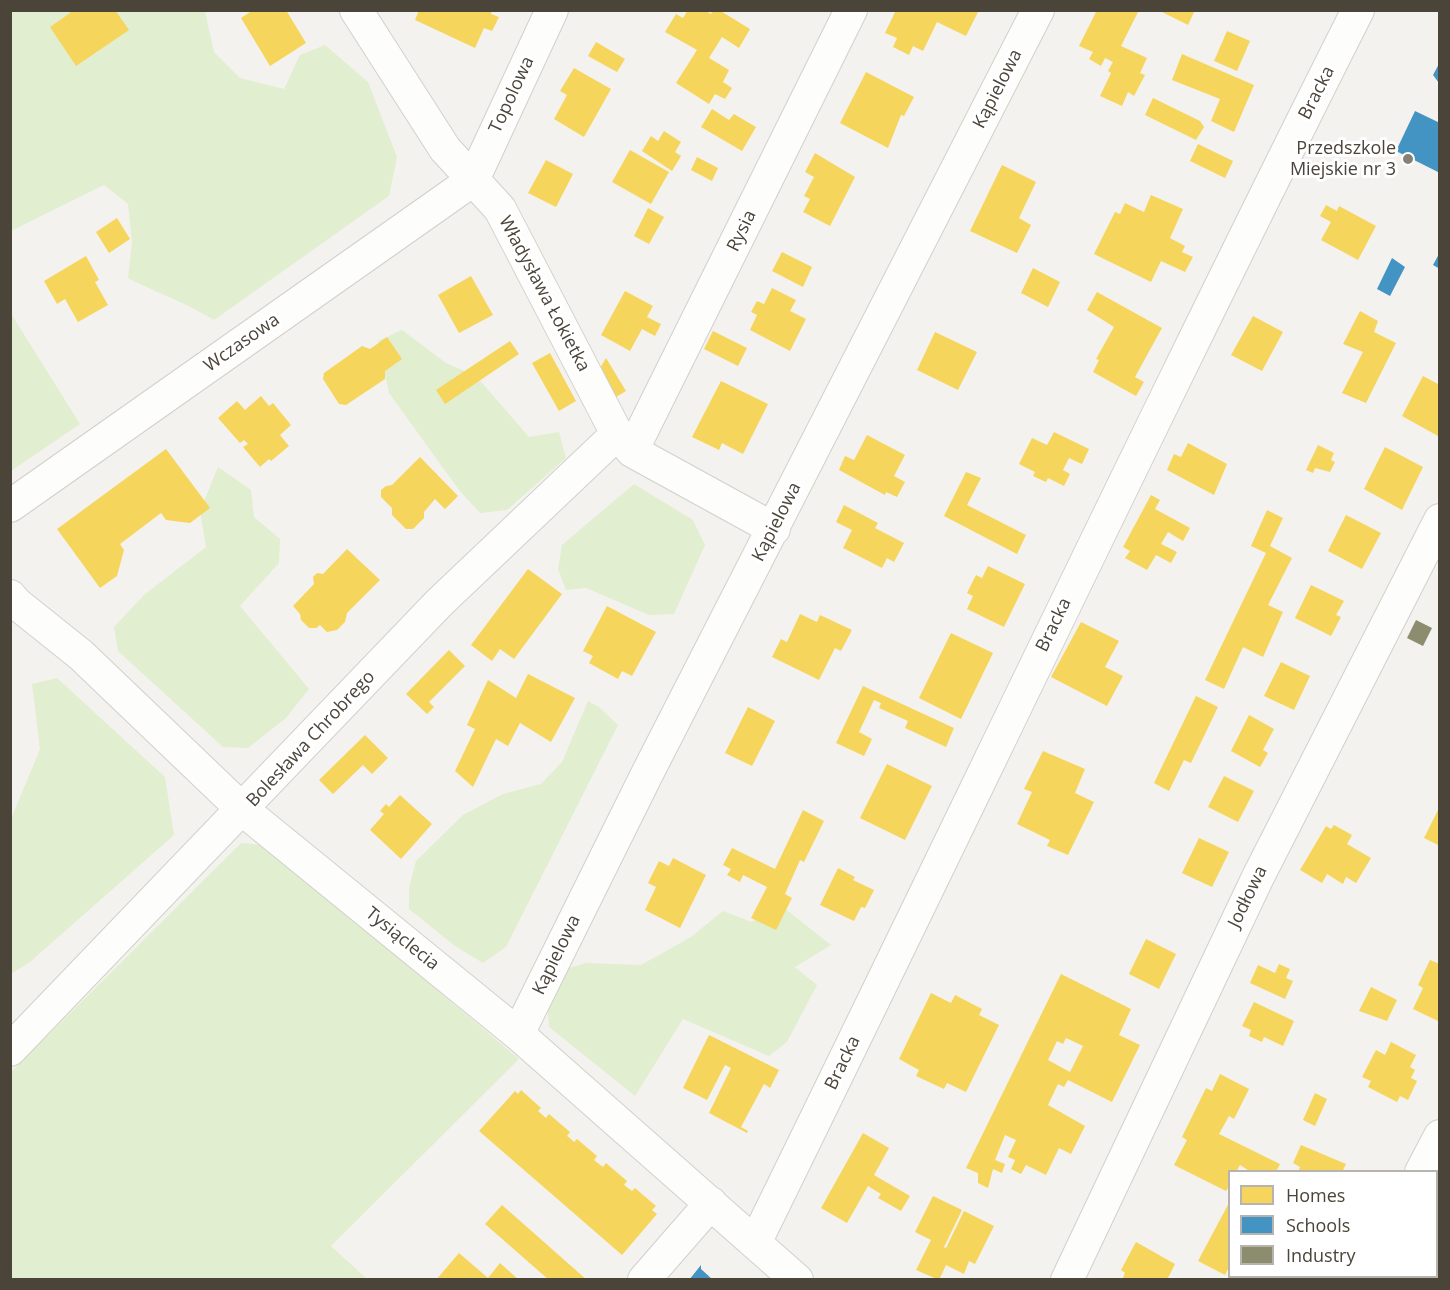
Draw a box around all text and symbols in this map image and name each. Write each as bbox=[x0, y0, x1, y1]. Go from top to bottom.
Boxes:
street label: Kąpielowa bbox=[969, 46, 1027, 132]
street label: Topolowa bbox=[485, 53, 539, 137]
street label: Bracka bbox=[1294, 63, 1340, 123]
place label: Przedszkole Miejskie nr 3 bbox=[1290, 138, 1396, 180]
marker: Przedszkole Miejskie nr 3 bbox=[1401, 152, 1415, 166]
street label: Rysia bbox=[723, 207, 761, 255]
street label: Władysława Łokietka bbox=[494, 212, 594, 376]
street label: Wczasowa bbox=[200, 309, 284, 377]
street label: Kąpielowa bbox=[748, 479, 806, 565]
street label: Bracka bbox=[1032, 595, 1076, 655]
street label: Bolesława Chrobrego bbox=[242, 666, 380, 812]
street label: Jodłowa bbox=[1224, 863, 1272, 931]
street label: Tysiąclecia bbox=[361, 903, 443, 975]
street label: Kąpielowa bbox=[528, 912, 586, 998]
street label: Bracka bbox=[821, 1033, 865, 1093]
legend bbox=[1228, 1170, 1438, 1278]
text: Homes bbox=[1286, 1183, 1345, 1207]
text: Schools bbox=[1286, 1213, 1350, 1237]
text: Industry bbox=[1286, 1243, 1356, 1267]

